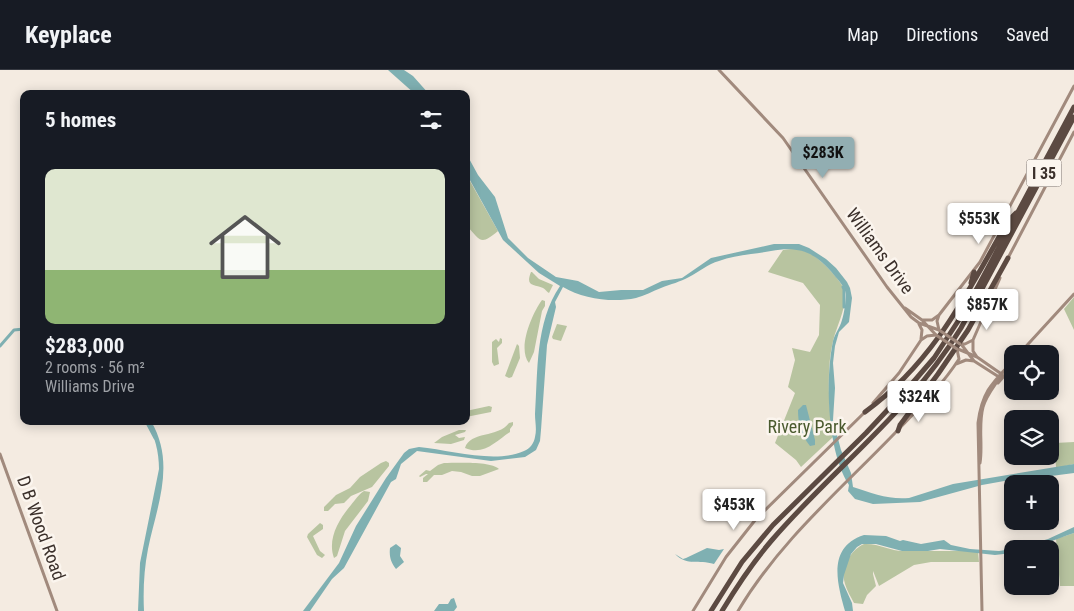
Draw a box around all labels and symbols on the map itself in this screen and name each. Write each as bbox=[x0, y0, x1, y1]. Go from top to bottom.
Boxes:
pin: $283K bbox=[788, 136, 858, 179]
road number: I 35 bbox=[1026, 160, 1062, 186]
pin: $553K bbox=[944, 202, 1014, 245]
street label: Williams Drive bbox=[842, 204, 918, 298]
pin: $857K bbox=[952, 288, 1022, 331]
pin: $324K bbox=[884, 380, 954, 423]
park label: Rivery Park bbox=[767, 416, 847, 437]
street label: D B Wood Road bbox=[13, 473, 70, 583]
pin: $453K bbox=[699, 488, 769, 531]

